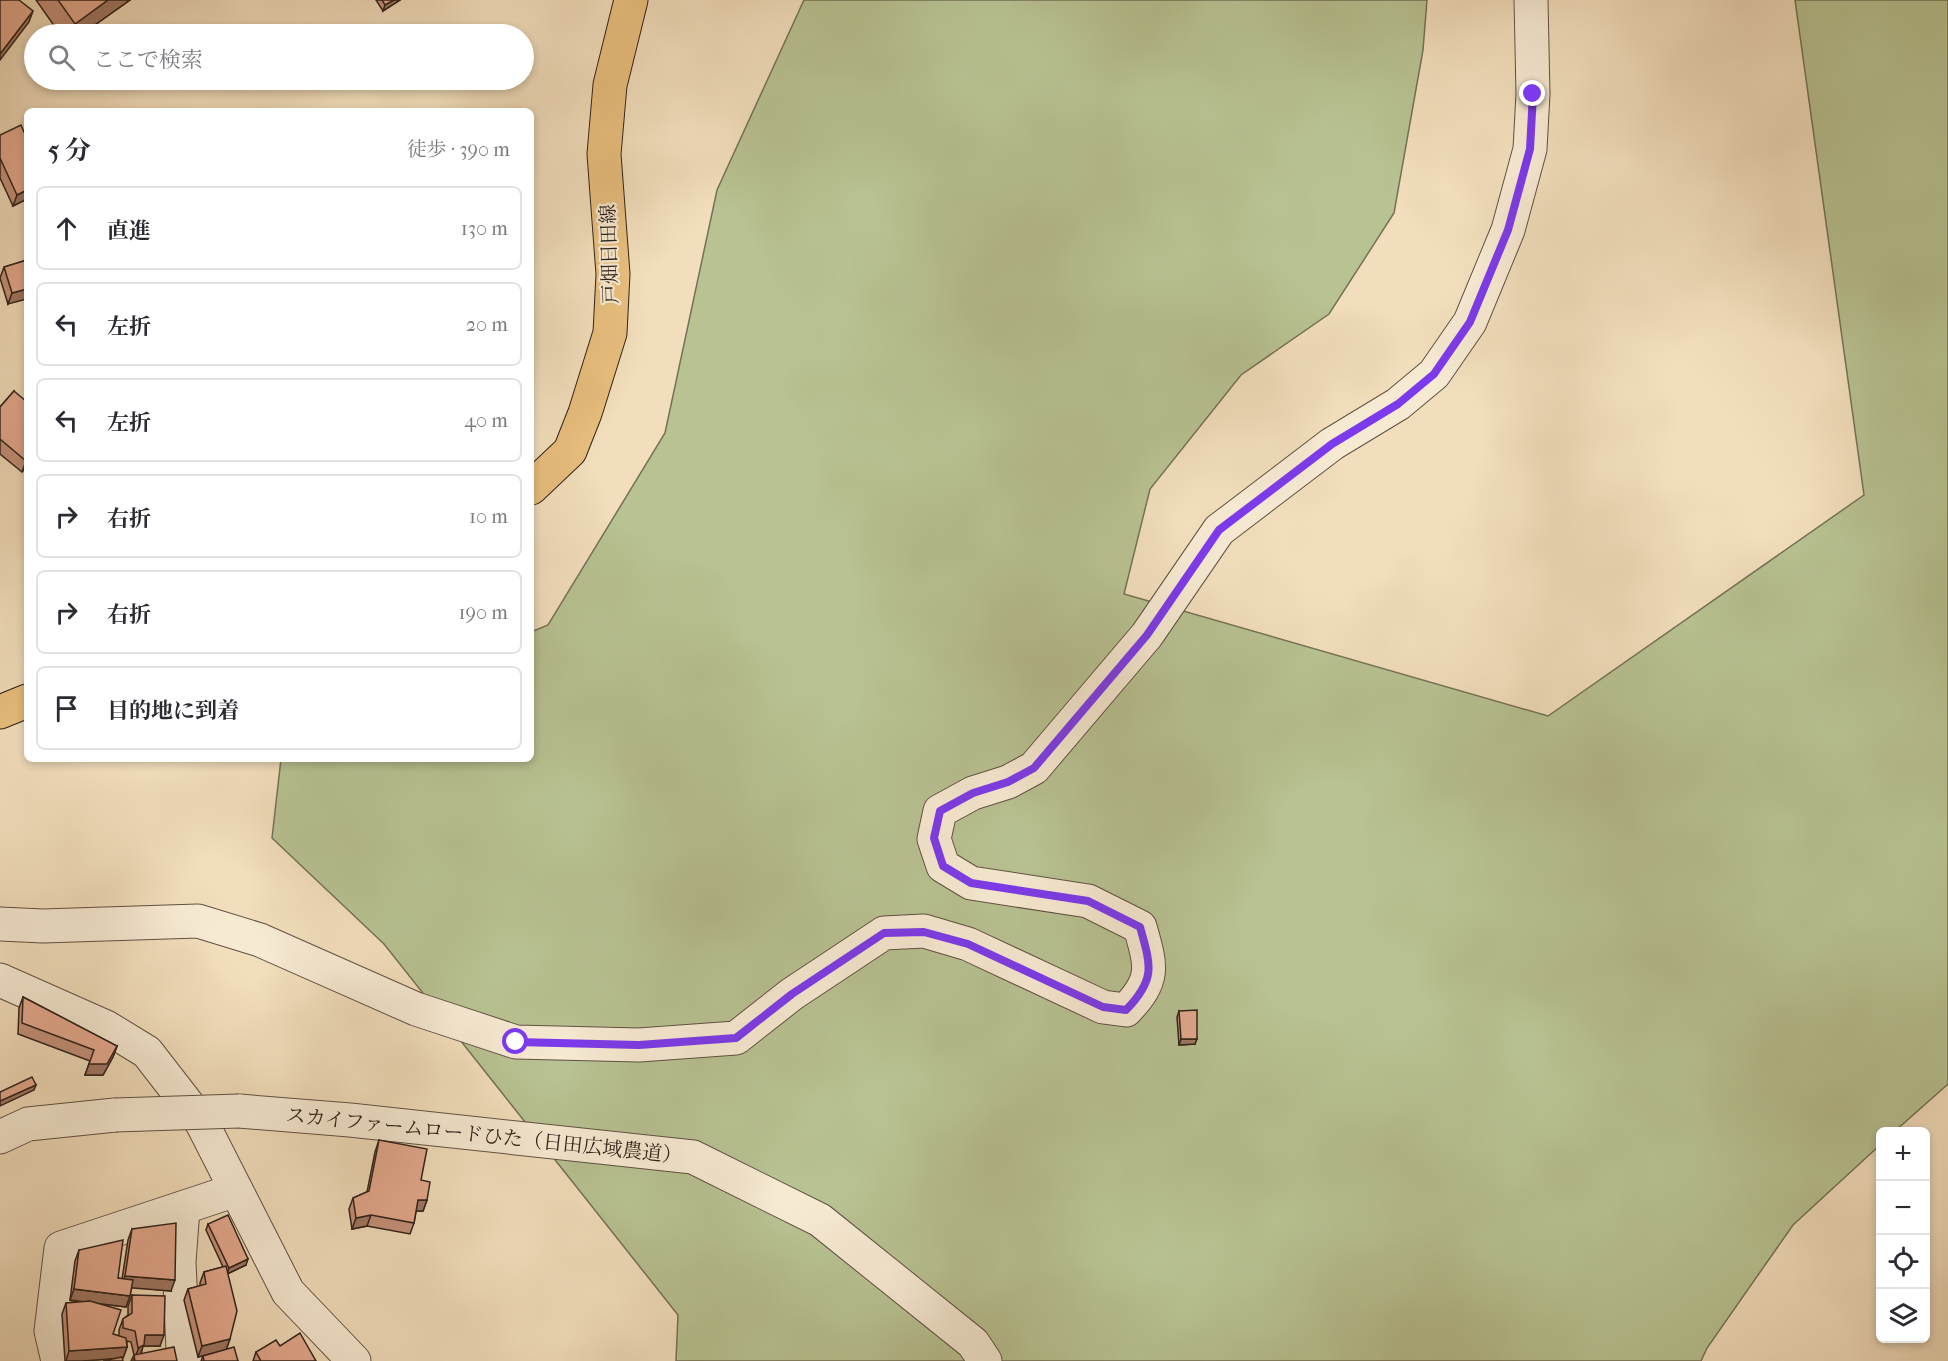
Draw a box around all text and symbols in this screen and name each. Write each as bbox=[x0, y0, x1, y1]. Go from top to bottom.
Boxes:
search box bbox=[24, 24, 534, 90]
icon: search bbox=[45, 41, 78, 74]
text: ここで検索 bbox=[93, 47, 203, 73]
route end bbox=[1519, 80, 1545, 106]
text: 5 分 bbox=[48, 135, 91, 166]
text: 徒歩 · 390 m bbox=[407, 138, 510, 161]
street label: 戸畑日田線 bbox=[596, 204, 623, 304]
icon: ahead bbox=[50, 212, 83, 245]
text: 130 m bbox=[461, 217, 508, 240]
text: 直進 bbox=[107, 218, 151, 244]
icon: left bbox=[50, 308, 83, 341]
text: 20 m bbox=[466, 313, 508, 336]
text: 左折 bbox=[107, 314, 151, 340]
icon: left bbox=[50, 404, 83, 437]
text: 40 m bbox=[464, 409, 508, 432]
text: 左折 bbox=[107, 410, 151, 436]
icon: right bbox=[50, 500, 83, 533]
text: 10 m bbox=[469, 505, 508, 528]
text: 右折 bbox=[107, 506, 151, 532]
icon: right bbox=[50, 596, 83, 629]
text: 190 m bbox=[458, 601, 508, 624]
text: 右折 bbox=[107, 602, 151, 628]
icon: arrive bbox=[50, 692, 83, 725]
text: 目的地に到着 bbox=[107, 698, 239, 724]
route start bbox=[502, 1028, 528, 1054]
street label: スカイファームロードひた（日田広域農道） bbox=[285, 1103, 683, 1168]
map controls bbox=[1876, 1127, 1930, 1343]
button: + bbox=[1876, 1127, 1930, 1181]
button: − bbox=[1876, 1181, 1930, 1235]
button: locate bbox=[1876, 1235, 1930, 1289]
button: layers bbox=[1876, 1289, 1930, 1343]

